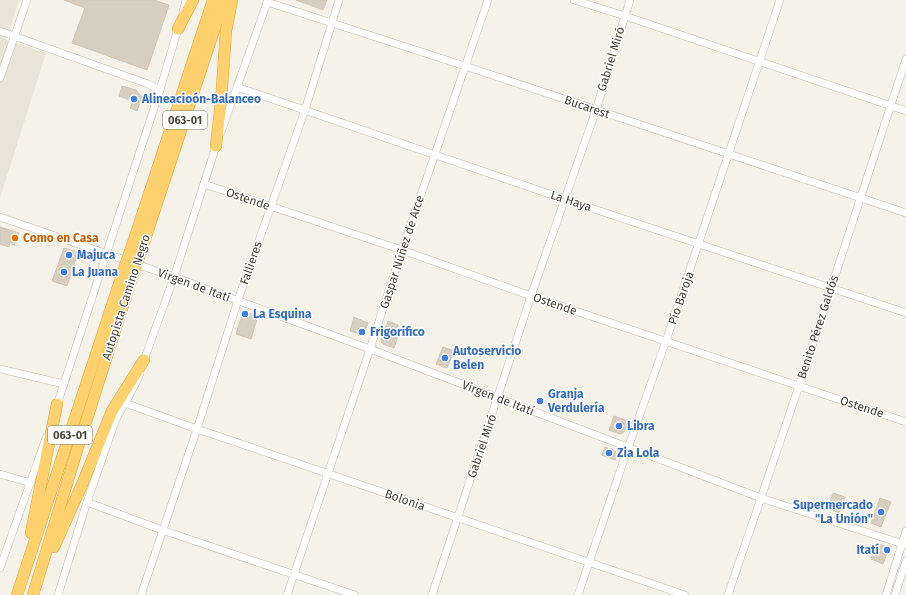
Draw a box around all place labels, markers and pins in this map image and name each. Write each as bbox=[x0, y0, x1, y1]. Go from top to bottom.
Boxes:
place label: Alineacioón-Balanceo bbox=[141, 92, 261, 106]
marker: Alineacioón-Balanceo bbox=[129, 94, 139, 104]
place label: Como en Casa bbox=[23, 231, 99, 245]
marker: Como en Casa bbox=[10, 233, 20, 243]
place label: Majuca bbox=[77, 248, 116, 262]
marker: Majuca bbox=[64, 250, 74, 260]
place label: La Juana bbox=[72, 265, 119, 279]
marker: La Juana bbox=[59, 267, 69, 277]
place label: La Esquina bbox=[253, 307, 312, 321]
marker: La Esquina bbox=[240, 309, 250, 319]
place label: Frigorifico bbox=[370, 325, 425, 339]
marker: Frigorifico bbox=[357, 327, 367, 337]
place label: Autoservicio Belen bbox=[452, 344, 521, 372]
marker: Autoservicio Belen bbox=[440, 353, 450, 363]
place label: Granja Verdulería bbox=[547, 387, 605, 415]
marker: Granja Verdulería bbox=[535, 396, 545, 406]
place label: Libra bbox=[627, 419, 655, 433]
marker: Libra bbox=[614, 421, 624, 431]
place label: Zia Lola bbox=[617, 446, 660, 460]
marker: Zia Lola bbox=[604, 448, 614, 458]
place label: Supermercado "La Unión" bbox=[793, 498, 873, 526]
marker: Supermercado "La Unión" bbox=[876, 507, 886, 517]
place label: Itatí bbox=[856, 543, 880, 557]
marker: Itatí bbox=[882, 545, 892, 555]

